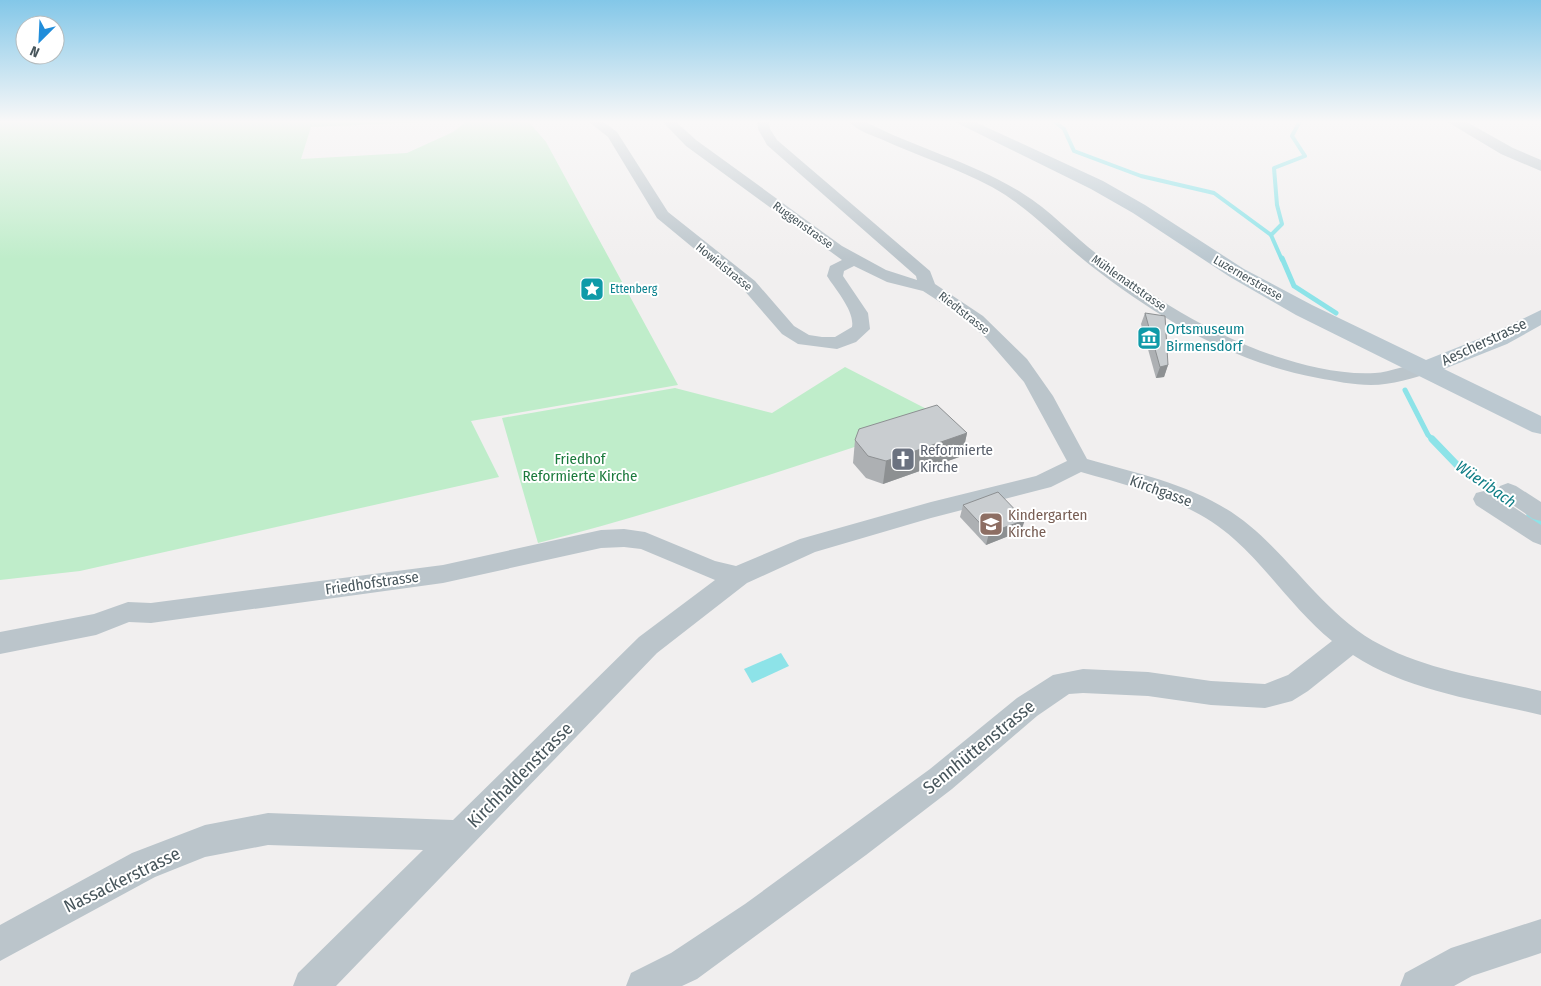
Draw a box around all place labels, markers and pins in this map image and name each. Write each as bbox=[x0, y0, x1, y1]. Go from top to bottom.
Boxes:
place icon: Ettenberg bbox=[579, 276, 605, 302]
place label: Ettenberg bbox=[610, 282, 658, 296]
place label: Ortsmuseum Birmensdorf bbox=[1166, 320, 1245, 355]
museum icon: Ortsmuseum Birmensdorf bbox=[1136, 325, 1162, 351]
place label: Reformierte Kirche bbox=[920, 441, 993, 476]
church icon: Reformierte Kirche bbox=[890, 446, 916, 472]
place label: Kindergarten Kirche bbox=[1008, 506, 1087, 541]
school or university icon: Kindergarten Kirche bbox=[978, 511, 1004, 537]

